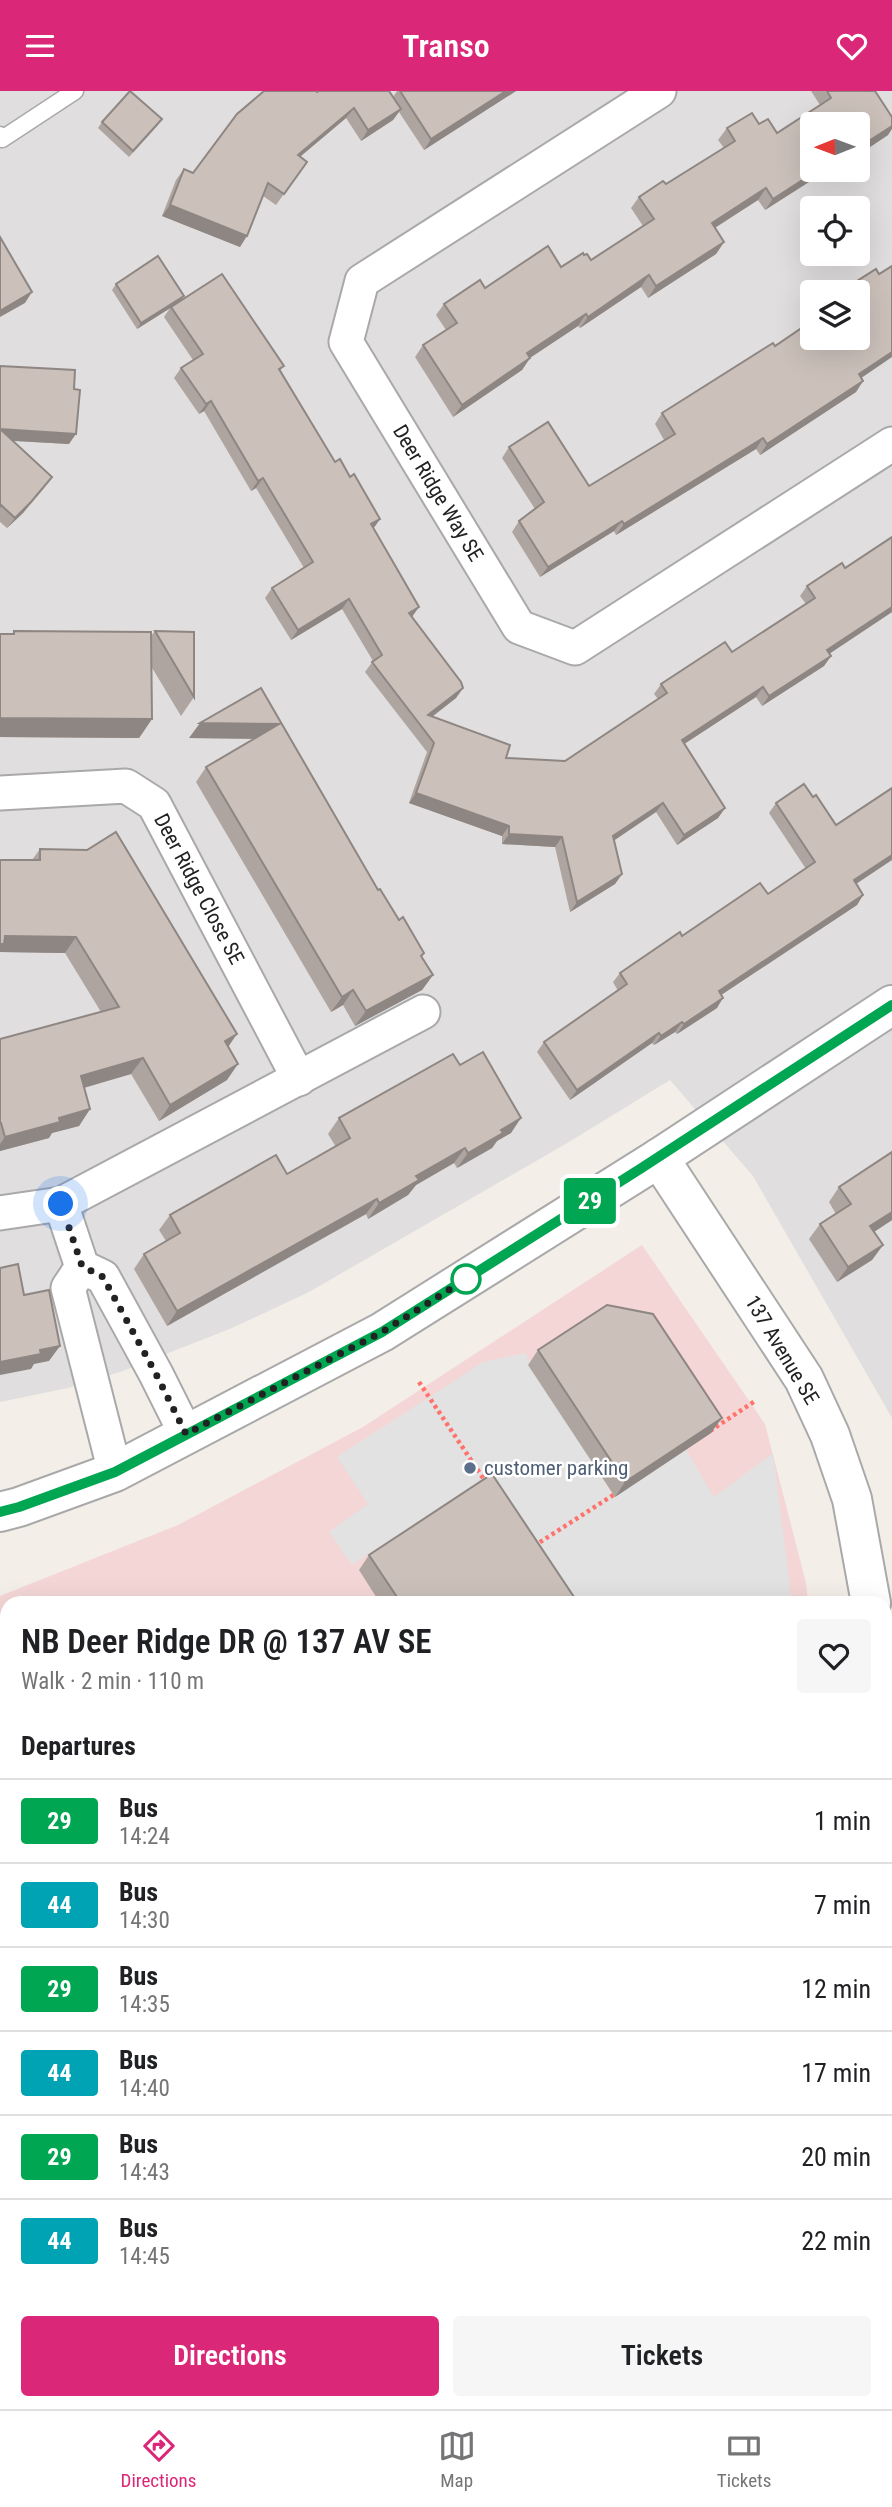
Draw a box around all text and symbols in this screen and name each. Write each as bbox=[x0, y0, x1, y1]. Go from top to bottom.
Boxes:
icon: menu bbox=[21, 27, 59, 65]
text: Transo bbox=[402, 27, 490, 65]
icon: heart bbox=[833, 27, 871, 65]
north arrow bbox=[800, 112, 870, 182]
map controls bbox=[800, 112, 870, 350]
button: locate bbox=[800, 196, 870, 266]
button: layers bbox=[800, 280, 870, 350]
street label: Deer Ridge Way SE bbox=[388, 420, 488, 566]
street label: Deer Ridge Close SE bbox=[149, 810, 249, 968]
line badge: 29 bbox=[558, 1178, 622, 1224]
your location bbox=[43, 1186, 78, 1221]
text: 29 bbox=[578, 1187, 602, 1215]
unlabelled marker bbox=[451, 1264, 481, 1294]
street label: 137 Avenue SE bbox=[740, 1291, 824, 1409]
place label: customer parking bbox=[484, 1456, 628, 1480]
marker: customer parking bbox=[462, 1460, 478, 1476]
button: heart bbox=[797, 1619, 871, 1693]
text: NB Deer Ridge DR @ 137 AV SE bbox=[21, 1622, 432, 1661]
text: Walk · 2 min · 110 m bbox=[21, 1668, 204, 1695]
text: Departures bbox=[21, 1731, 136, 1761]
text: Bus bbox=[119, 1793, 158, 1823]
text: 1 min bbox=[814, 1806, 871, 1836]
text: 29 bbox=[47, 1807, 72, 1835]
text: 14:24 bbox=[119, 1823, 170, 1850]
text: Bus bbox=[119, 1877, 158, 1907]
text: 7 min bbox=[814, 1890, 871, 1920]
text: 44 bbox=[47, 1891, 72, 1919]
text: 14:30 bbox=[119, 1907, 170, 1934]
text: Bus bbox=[119, 1961, 158, 1991]
text: 12 min bbox=[801, 1974, 871, 2004]
text: 29 bbox=[47, 1975, 72, 2003]
text: 14:35 bbox=[119, 1991, 170, 2018]
text: Bus bbox=[119, 2045, 158, 2075]
text: 17 min bbox=[801, 2058, 871, 2088]
text: 44 bbox=[47, 2059, 72, 2087]
text: 14:40 bbox=[119, 2075, 170, 2102]
text: Bus bbox=[119, 2129, 158, 2159]
text: 20 min bbox=[801, 2142, 871, 2172]
text: 29 bbox=[47, 2143, 72, 2171]
text: 14:43 bbox=[119, 2159, 170, 2186]
text: Bus bbox=[119, 2213, 158, 2243]
text: 22 min bbox=[801, 2226, 871, 2256]
text: 44 bbox=[47, 2227, 72, 2255]
text: 14:45 bbox=[119, 2243, 170, 2270]
button: Directions bbox=[21, 2316, 439, 2396]
button: Tickets bbox=[453, 2316, 871, 2396]
tab: Directions bbox=[121, 2427, 196, 2492]
tab: Map bbox=[438, 2427, 476, 2492]
tab: Tickets bbox=[717, 2427, 771, 2492]

